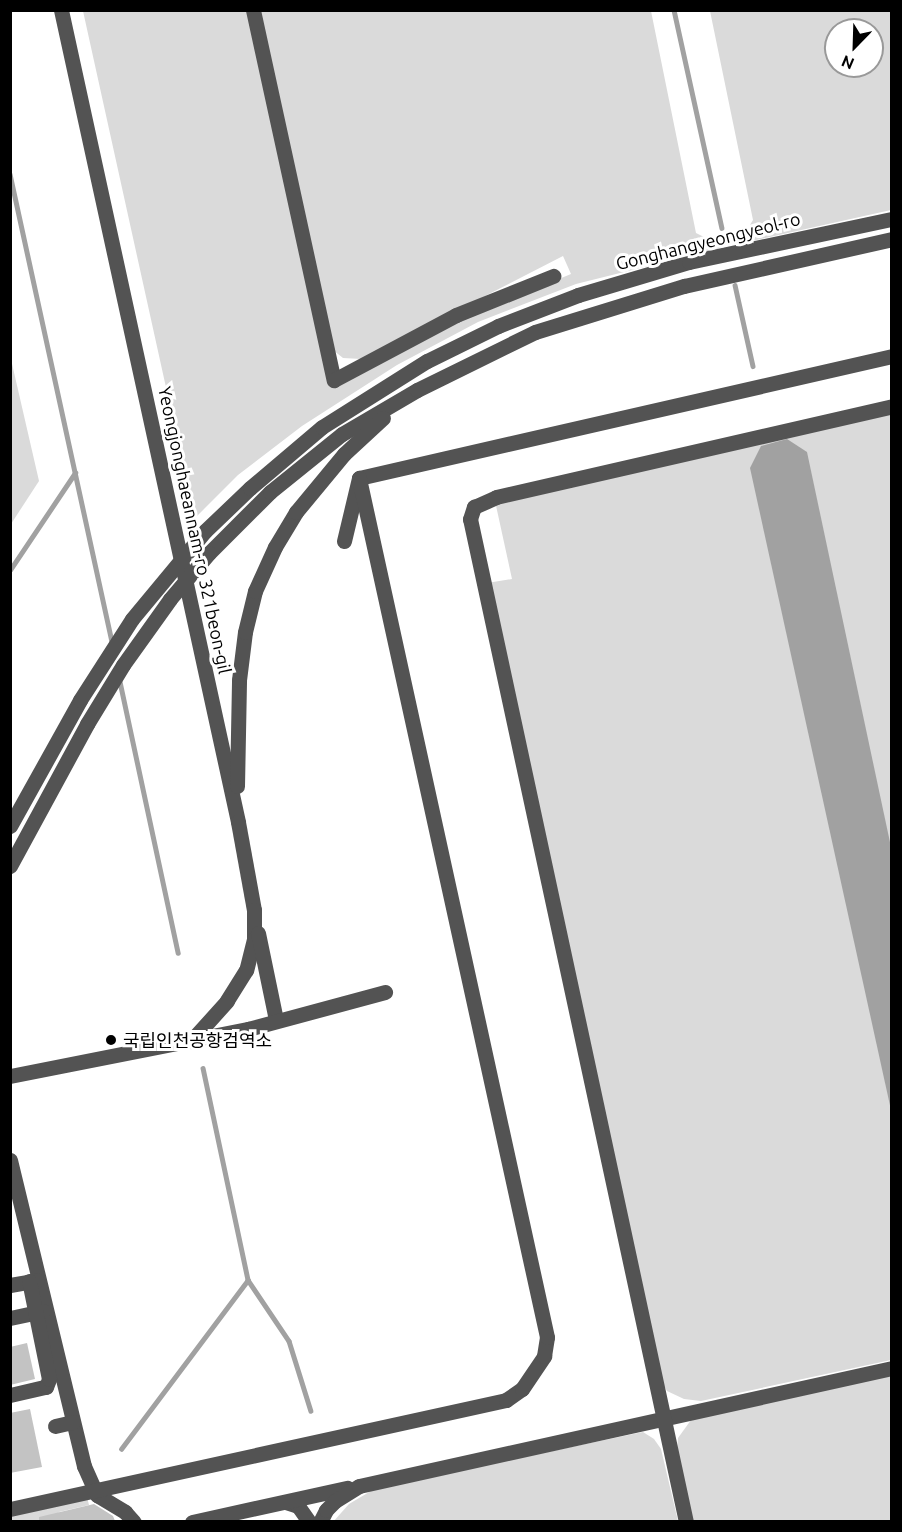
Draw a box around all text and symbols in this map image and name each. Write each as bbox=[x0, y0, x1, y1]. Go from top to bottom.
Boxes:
north arrow bbox=[824, 18, 884, 78]
text: N bbox=[839, 52, 857, 73]
street label: Gonghangyeongyeol-ro bbox=[614, 208, 802, 274]
street label: Yeongjonghaeannam-ro 321beon-gil bbox=[154, 384, 236, 676]
place label: 국립인천공항검역소 bbox=[123, 1029, 272, 1051]
marker: 국립인천공항검역소 bbox=[104, 1033, 118, 1047]

